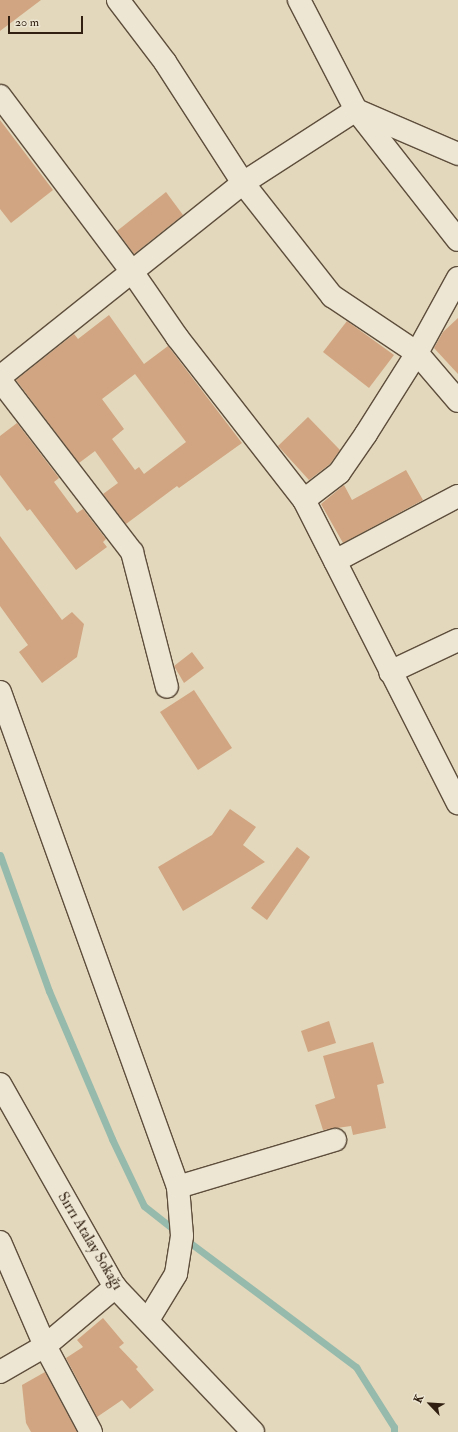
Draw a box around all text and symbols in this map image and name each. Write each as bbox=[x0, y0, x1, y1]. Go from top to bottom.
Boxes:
scale bar bbox=[10, 8, 85, 34]
text: 20 m bbox=[15, 15, 39, 30]
street label: Sırrı Atalay Sokağı bbox=[54, 1189, 126, 1293]
north arrow bbox=[410, 1384, 450, 1424]
text: K bbox=[411, 1392, 426, 1405]

